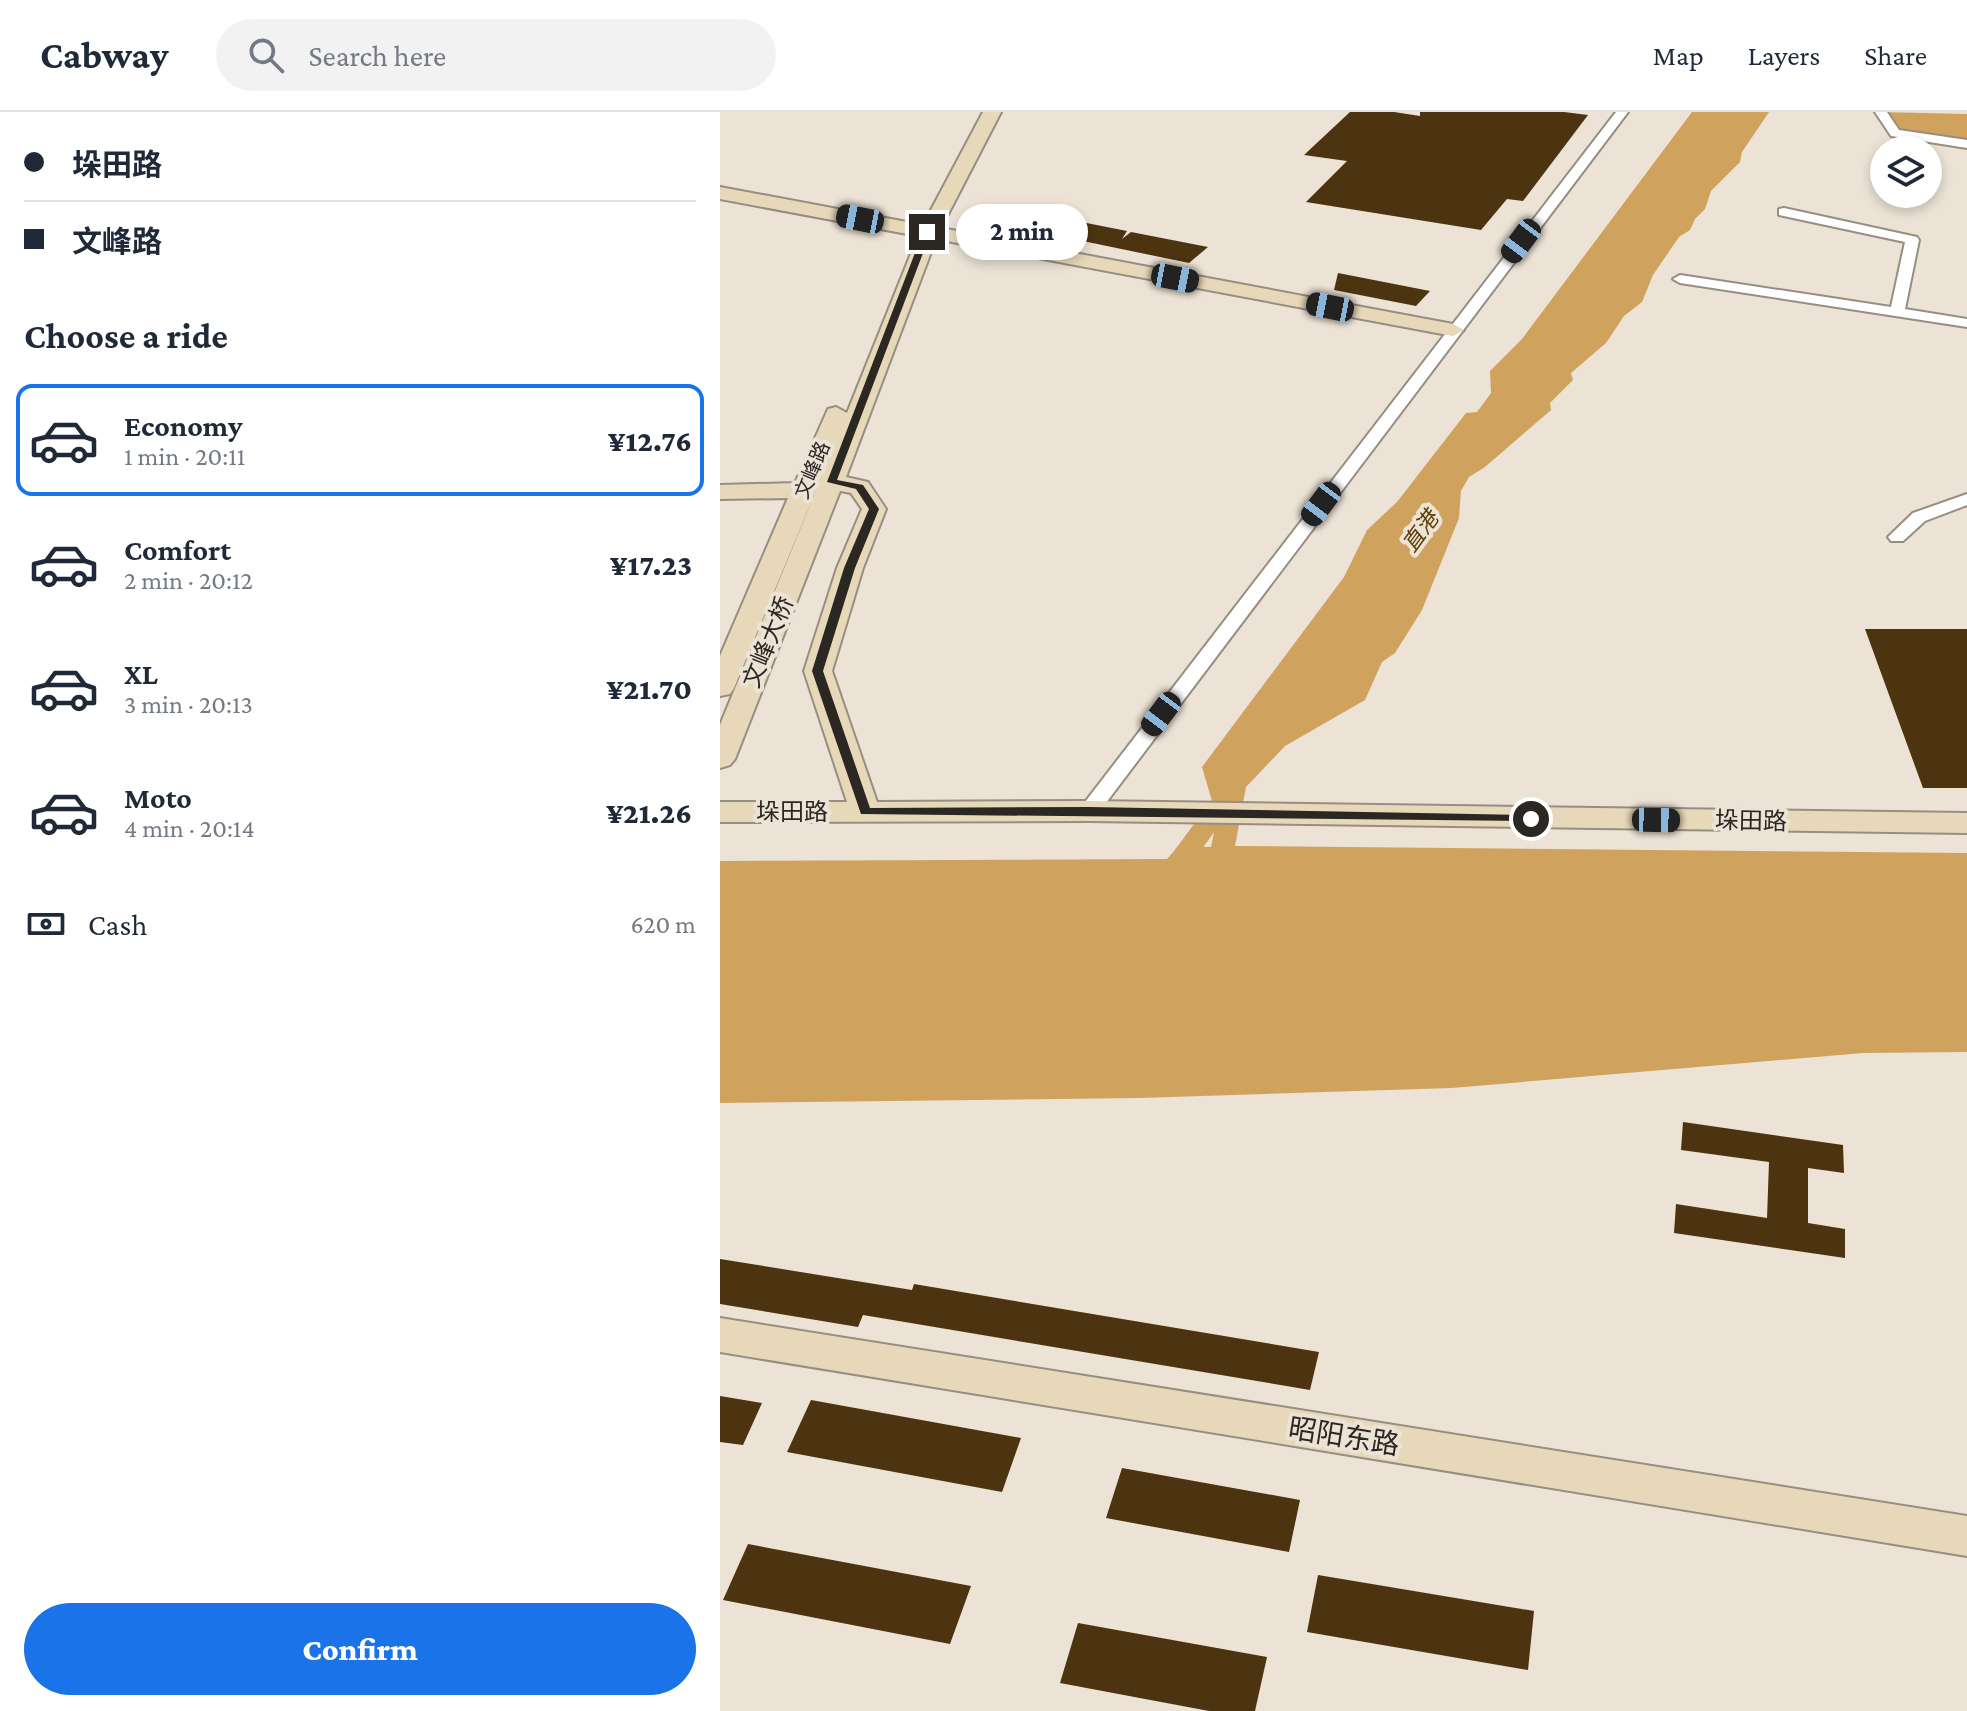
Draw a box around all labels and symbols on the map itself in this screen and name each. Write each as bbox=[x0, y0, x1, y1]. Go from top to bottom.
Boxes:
car bbox=[834, 203, 886, 235]
callout: 2 min bbox=[955, 204, 1087, 260]
route end bbox=[909, 214, 945, 250]
car bbox=[1497, 215, 1545, 267]
car bbox=[1149, 262, 1201, 294]
car bbox=[1304, 291, 1356, 323]
street label: 文峰路 bbox=[790, 438, 834, 502]
car bbox=[1297, 478, 1345, 530]
water label: 直港 bbox=[1397, 504, 1445, 556]
street label: 文峰大桥 bbox=[737, 592, 798, 691]
car bbox=[1137, 688, 1185, 740]
street label: 垛田路 bbox=[756, 798, 828, 825]
route start bbox=[1513, 801, 1549, 837]
street label: 垛田路 bbox=[1715, 806, 1787, 835]
car bbox=[1632, 808, 1680, 832]
street label: 昭阳东路 bbox=[1286, 1412, 1402, 1461]

